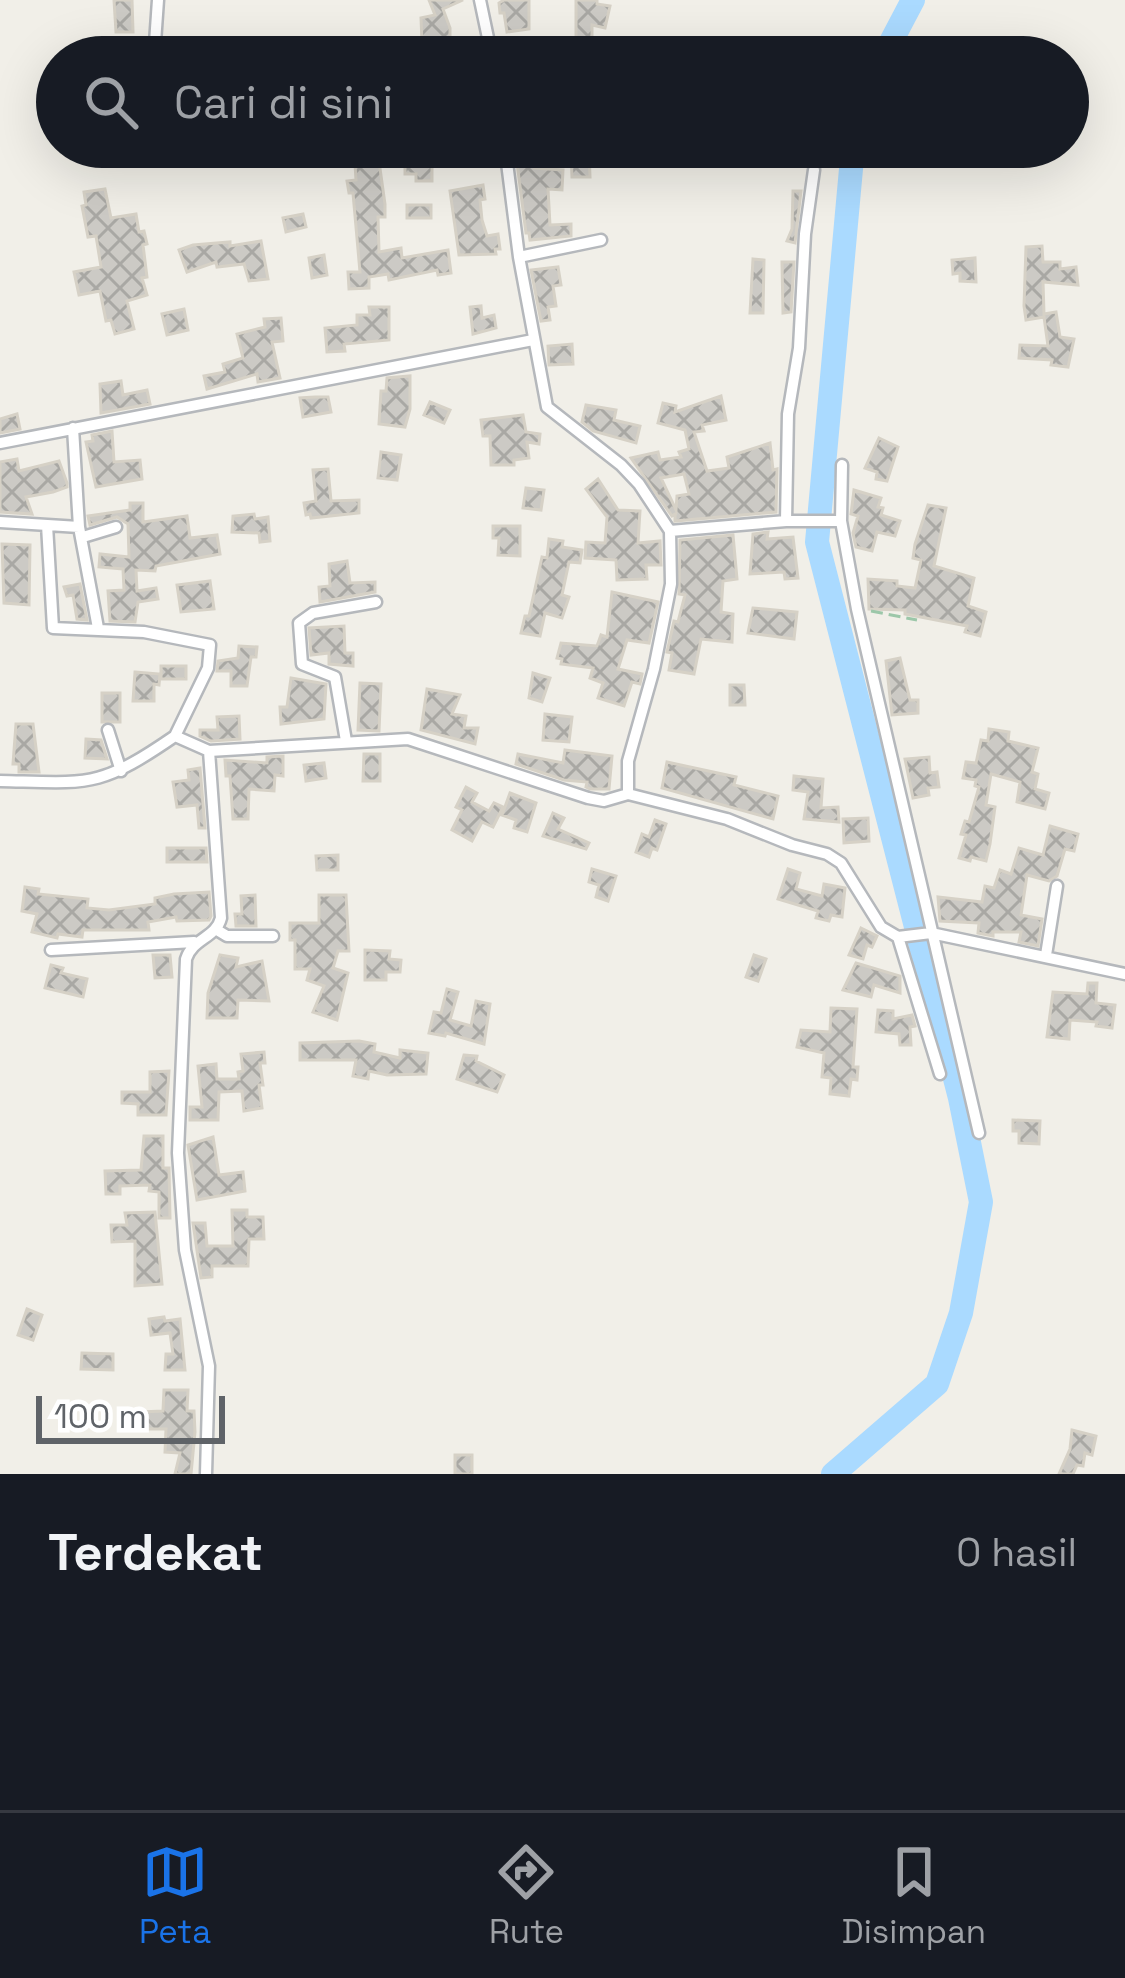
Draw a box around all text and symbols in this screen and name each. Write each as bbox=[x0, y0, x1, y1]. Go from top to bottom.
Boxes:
search box bbox=[36, 36, 1089, 168]
icon: search bbox=[78, 69, 144, 135]
text: Cari di sini bbox=[174, 74, 393, 131]
scale bar bbox=[36, 1390, 225, 1443]
text: 100 m bbox=[54, 1396, 147, 1438]
text: Terdekat bbox=[48, 1520, 263, 1585]
text: 0 hasil bbox=[956, 1528, 1077, 1577]
tab: Peta bbox=[139, 1839, 211, 1953]
tab: Rute bbox=[489, 1839, 564, 1953]
tab: Disimpan bbox=[842, 1839, 986, 1953]

